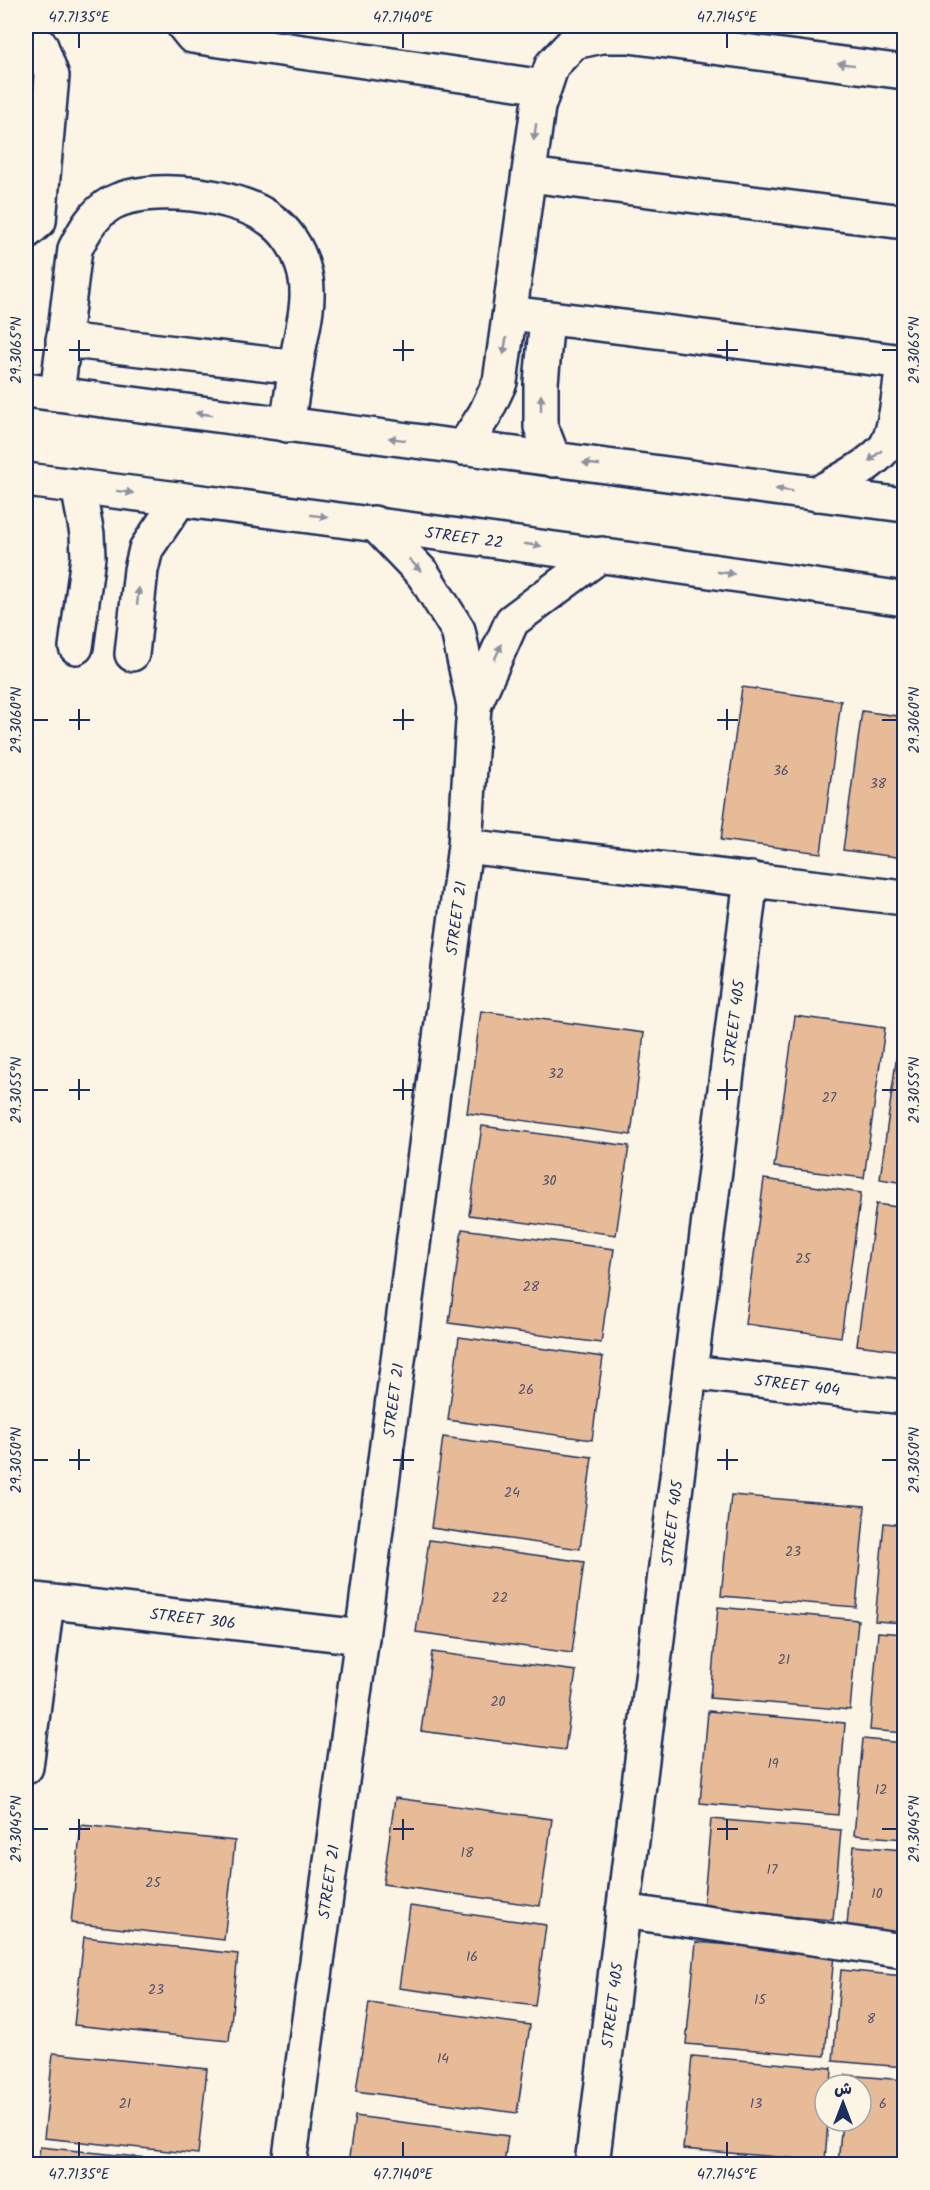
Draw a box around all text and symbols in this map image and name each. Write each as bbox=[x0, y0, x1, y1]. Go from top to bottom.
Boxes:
text: 47.7135°E bbox=[49, 6, 111, 30]
text: 47.7140°E bbox=[373, 6, 434, 30]
text: 47.7145°E bbox=[697, 6, 758, 30]
one-way arrow bbox=[837, 60, 856, 69]
one-way arrow bbox=[530, 122, 539, 141]
text: 29.3065°N bbox=[5, 316, 29, 384]
text: 29.3065°N bbox=[903, 316, 927, 384]
one-way arrow bbox=[501, 336, 510, 355]
one-way arrow bbox=[536, 394, 546, 413]
one-way arrow bbox=[194, 409, 213, 418]
one-way arrow bbox=[388, 434, 407, 444]
one-way arrow bbox=[867, 449, 883, 462]
one-way arrow bbox=[581, 460, 600, 469]
one-way arrow bbox=[774, 485, 793, 495]
one-way arrow bbox=[116, 488, 135, 497]
one-way arrow bbox=[309, 512, 328, 521]
street label: STREET 22 bbox=[423, 521, 505, 556]
one-way arrow bbox=[523, 540, 542, 549]
one-way arrow bbox=[407, 558, 421, 572]
one-way arrow bbox=[716, 568, 735, 577]
one-way arrow bbox=[133, 586, 143, 605]
one-way arrow bbox=[493, 643, 503, 661]
text: 29.3060°N bbox=[5, 687, 29, 753]
text: 29.3060°N bbox=[903, 687, 927, 753]
house number: 36 bbox=[773, 760, 789, 782]
house number: 38 bbox=[870, 773, 887, 795]
street label: STREET 21 bbox=[440, 880, 474, 957]
street label: STREET 405 bbox=[717, 977, 753, 1067]
text: 29.3055°N bbox=[5, 1056, 29, 1124]
text: 29.3055°N bbox=[903, 1056, 927, 1124]
house number: 32 bbox=[548, 1063, 564, 1085]
house number: 27 bbox=[822, 1087, 837, 1109]
house number: 30 bbox=[542, 1170, 557, 1192]
house number: 25 bbox=[795, 1248, 812, 1270]
house number: 28 bbox=[523, 1276, 540, 1298]
street label: STREET 21 bbox=[377, 1362, 412, 1439]
street label: STREET 404 bbox=[753, 1369, 841, 1403]
house number: 26 bbox=[518, 1379, 534, 1401]
text: 29.3050°N bbox=[5, 1427, 29, 1493]
text: 29.3050°N bbox=[903, 1427, 927, 1493]
street label: STREET 405 bbox=[655, 1478, 691, 1567]
house number: 24 bbox=[504, 1482, 520, 1504]
house number: 23 bbox=[785, 1541, 801, 1563]
house number: 22 bbox=[492, 1587, 508, 1609]
street label: STREET 306 bbox=[149, 1602, 237, 1637]
house number: 21 bbox=[778, 1649, 790, 1671]
house number: 20 bbox=[490, 1691, 506, 1713]
house number: 19 bbox=[767, 1753, 779, 1775]
house number: 12 bbox=[875, 1779, 887, 1801]
text: 29.3045°N bbox=[5, 1795, 29, 1863]
text: 29.3045°N bbox=[903, 1795, 927, 1863]
house number: 18 bbox=[461, 1842, 474, 1864]
street label: STREET 21 bbox=[312, 1843, 347, 1921]
house number: 17 bbox=[767, 1859, 778, 1881]
house number: 25 bbox=[145, 1872, 162, 1894]
house number: 10 bbox=[871, 1883, 883, 1905]
house number: 16 bbox=[466, 1946, 478, 1968]
street label: STREET 405 bbox=[595, 1960, 631, 2049]
house number: 23 bbox=[148, 1979, 164, 2001]
house number: 15 bbox=[754, 1989, 767, 2011]
house number: 8 bbox=[867, 2008, 876, 2030]
house number: 14 bbox=[437, 2048, 449, 2070]
north arrow bbox=[813, 2073, 873, 2133]
text: ش bbox=[834, 2077, 852, 2102]
house number: 21 bbox=[119, 2093, 131, 2115]
house number: 13 bbox=[750, 2093, 762, 2115]
house number: 6 bbox=[879, 2093, 887, 2115]
text: 47.7135°E bbox=[49, 2163, 111, 2187]
text: 47.7140°E bbox=[373, 2163, 434, 2187]
text: 47.7145°E bbox=[697, 2163, 758, 2187]

